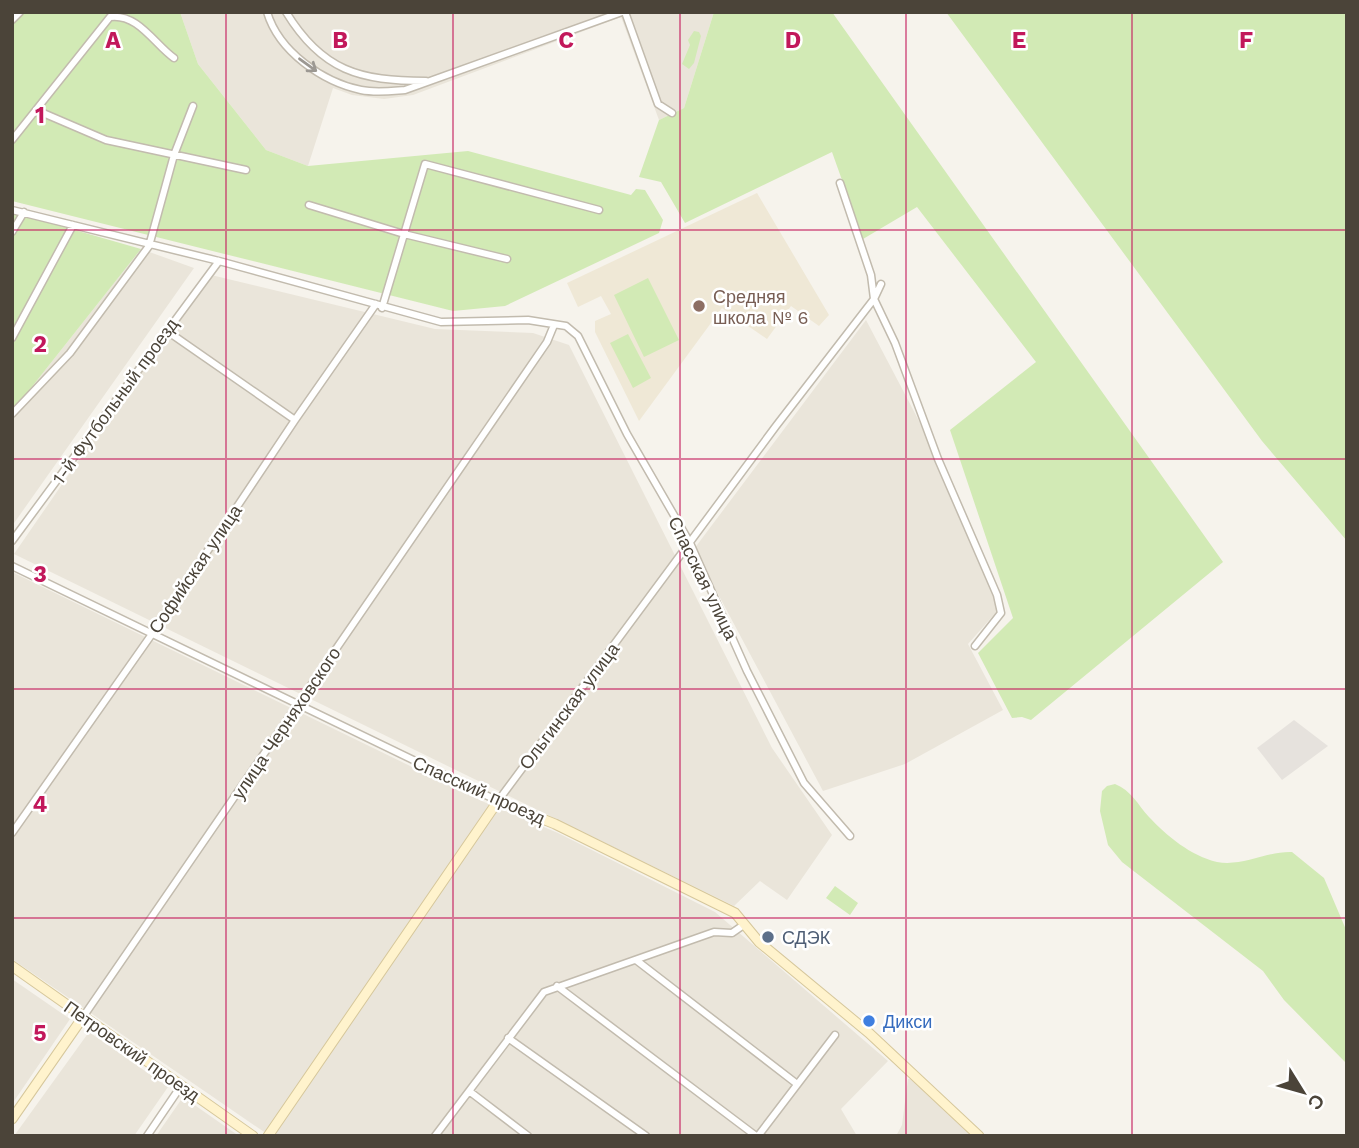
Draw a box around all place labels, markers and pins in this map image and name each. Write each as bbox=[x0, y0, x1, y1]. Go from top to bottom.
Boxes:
place label: Средняя школа № 6 bbox=[713, 286, 809, 328]
marker: Средняя школа № 6 bbox=[691, 298, 707, 314]
place label: СДЭК bbox=[782, 927, 831, 948]
marker: СДЭК bbox=[760, 929, 776, 945]
place label: Дикси bbox=[883, 1011, 932, 1032]
marker: Дикси bbox=[861, 1013, 877, 1029]

